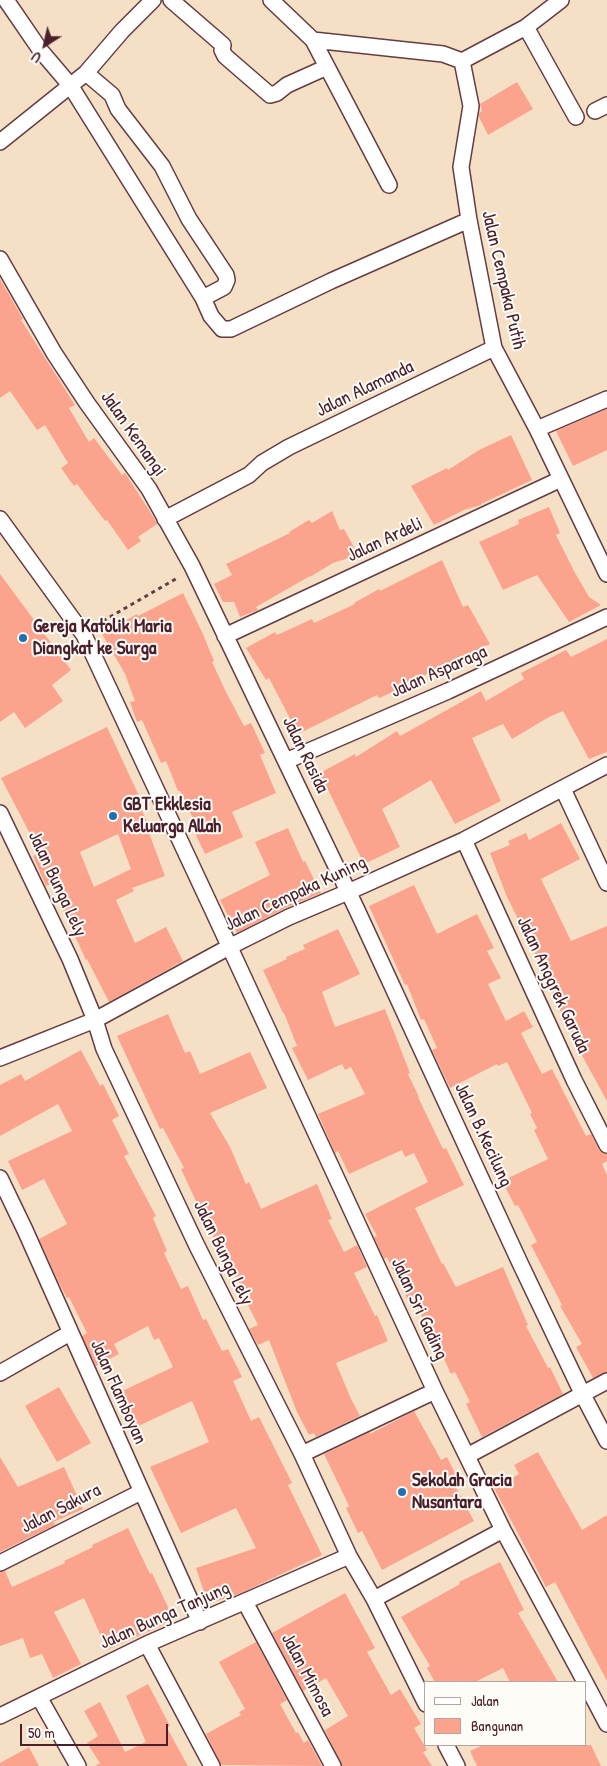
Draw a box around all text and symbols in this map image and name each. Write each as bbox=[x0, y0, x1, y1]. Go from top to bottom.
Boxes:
north arrow bbox=[20, 20, 70, 70]
text: U bbox=[28, 48, 45, 68]
street label: Jalan Cempaka Putih bbox=[476, 208, 530, 352]
street label: Jalan Alamanda bbox=[313, 356, 417, 422]
street label: Jalan Kemangi bbox=[95, 387, 171, 481]
street label: Jalan Ardeli bbox=[344, 513, 426, 567]
place label: Gereja Katolik Maria Diangkat ke Surga bbox=[33, 616, 172, 660]
marker: Gereja Katolik Maria Diangkat ke Surga bbox=[17, 632, 29, 644]
street label: Jalan Asparaga bbox=[387, 641, 491, 703]
street label: Jalan Rasida bbox=[277, 713, 333, 797]
place label: GBT Ekklesia Keluarga Allah bbox=[123, 794, 221, 838]
marker: GBT Ekklesia Keluarga Allah bbox=[107, 810, 119, 822]
street label: Jalan Bunga Lely bbox=[23, 828, 91, 940]
street label: Jalan Cempaka Kuning bbox=[222, 851, 370, 937]
street label: Jalan Anggrek Garuda bbox=[511, 913, 595, 1057]
street label: Jalan B.Kecilung bbox=[449, 1079, 517, 1191]
street label: Jalan Bunga Lely bbox=[188, 1197, 258, 1309]
street label: Jalan Sri Gading bbox=[385, 1254, 453, 1364]
street label: Jalan Flamboyan bbox=[85, 1336, 151, 1448]
place label: Sekolah Gracia Nusantara bbox=[412, 1470, 512, 1514]
street label: Jalan Sakura bbox=[17, 1479, 105, 1539]
marker: Sekolah Gracia Nusantara bbox=[396, 1486, 408, 1498]
street label: Jalan Bunga Tanjung bbox=[96, 1577, 234, 1655]
street label: Jalan Mimosa bbox=[276, 1630, 338, 1720]
legend bbox=[424, 1681, 587, 1746]
text: Jalan bbox=[471, 1690, 499, 1711]
scale bar bbox=[22, 1714, 170, 1746]
text: Bangunan bbox=[471, 1715, 523, 1736]
text: 50 m bbox=[28, 1722, 55, 1743]

